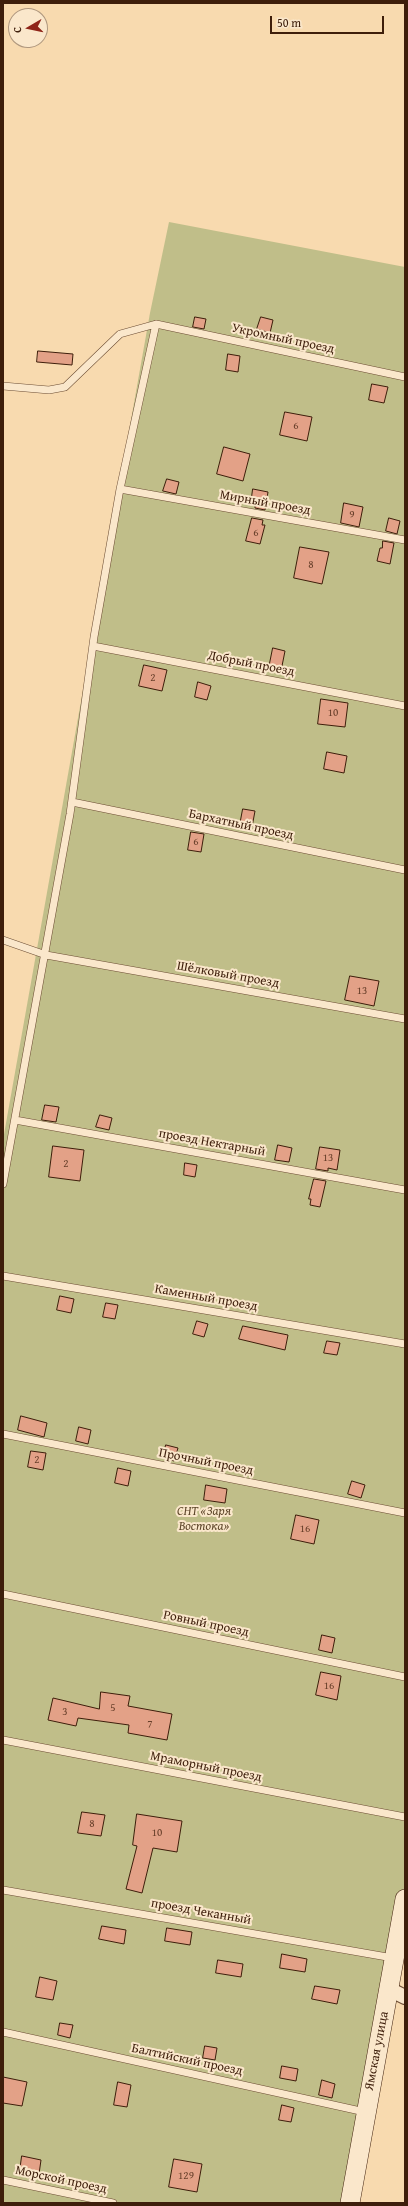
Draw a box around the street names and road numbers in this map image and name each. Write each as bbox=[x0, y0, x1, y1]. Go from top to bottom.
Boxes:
street label: Укромный проезд bbox=[230, 320, 336, 358]
street label: Мирный проезд bbox=[218, 487, 312, 519]
street label: Добрый проезд bbox=[206, 648, 296, 680]
street label: Бархатный проезд bbox=[187, 806, 295, 844]
street label: Шёлковый проезд bbox=[176, 958, 280, 992]
street label: проезд Нектарный bbox=[157, 1126, 267, 1160]
street label: Каменный проезд bbox=[153, 1281, 259, 1315]
street label: Прочный проезд bbox=[157, 1445, 255, 1479]
street label: Ровный проезд bbox=[162, 1607, 250, 1641]
street label: Мраморный проезд bbox=[149, 1749, 263, 1785]
street label: проезд Чеканный bbox=[150, 1895, 252, 1929]
street label: Ямская улица bbox=[362, 2010, 392, 2092]
street label: Балтийский проезд bbox=[130, 2041, 244, 2079]
street label: Морской проезд bbox=[14, 2163, 108, 2197]

